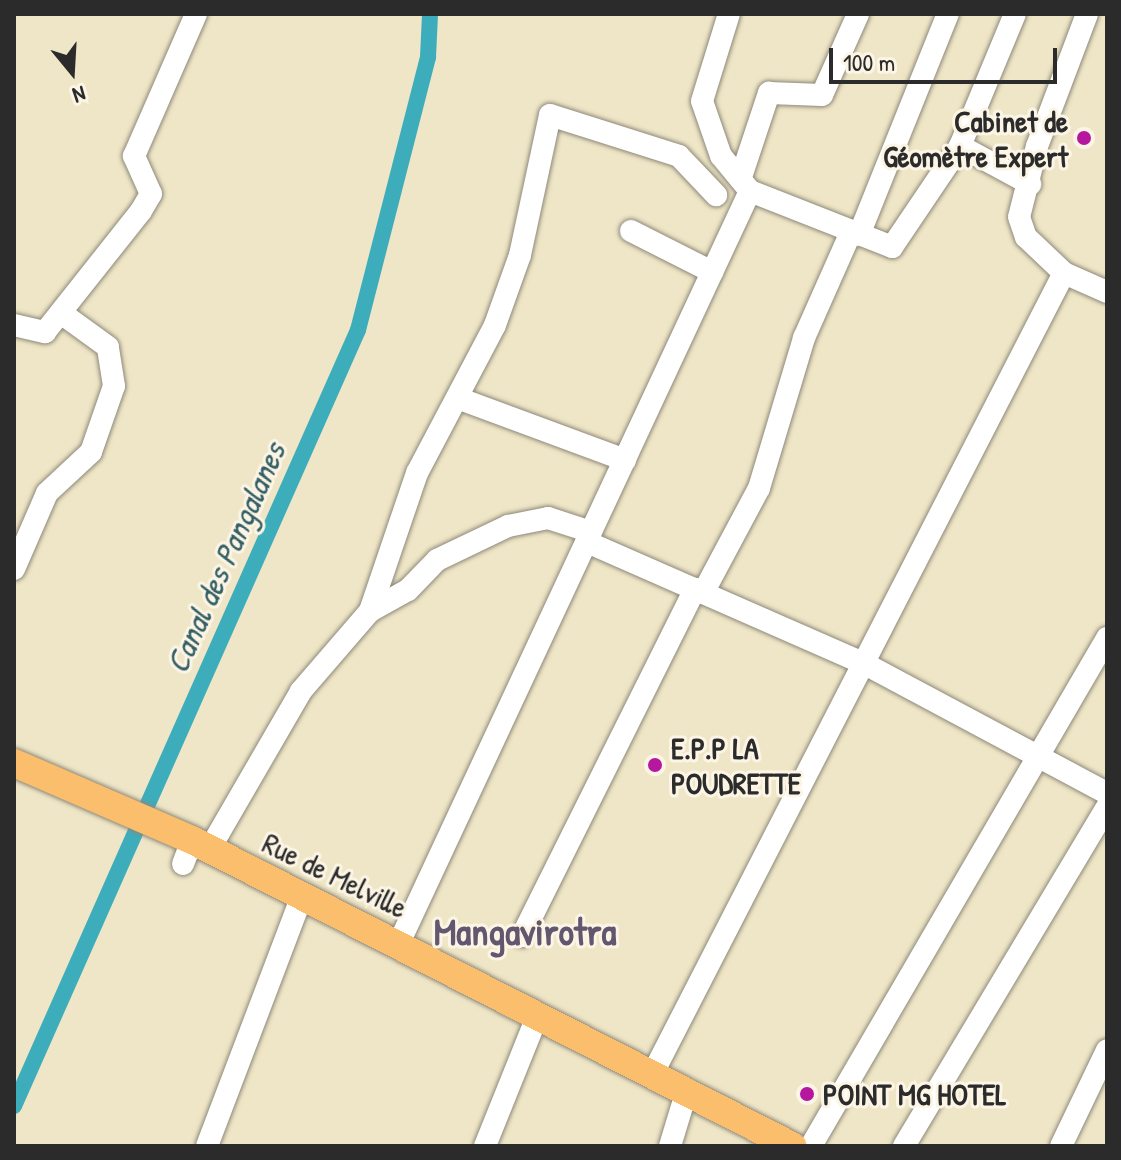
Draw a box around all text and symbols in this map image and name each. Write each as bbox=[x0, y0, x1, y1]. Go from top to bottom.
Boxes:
north arrow bbox=[32, 32, 112, 112]
scale bar bbox=[833, 32, 1061, 82]
text: 100 m bbox=[843, 46, 895, 78]
text: N bbox=[69, 79, 90, 111]
place label: Cabinet de Géomètre Expert bbox=[883, 103, 1068, 174]
marker: Cabinet de Géomètre Expert bbox=[1075, 129, 1093, 147]
water label: Canal des Pangalanes bbox=[158, 437, 294, 679]
place label: E.P.P LA POUDRETTE bbox=[671, 730, 801, 800]
marker: E.P.P LA POUDRETTE bbox=[646, 756, 664, 774]
street label: Rue de Melville bbox=[257, 825, 413, 925]
district label: Mangavirotra bbox=[434, 909, 616, 955]
place label: POINT MG HOTEL bbox=[823, 1076, 1006, 1112]
marker: POINT MG HOTEL bbox=[798, 1085, 816, 1103]

